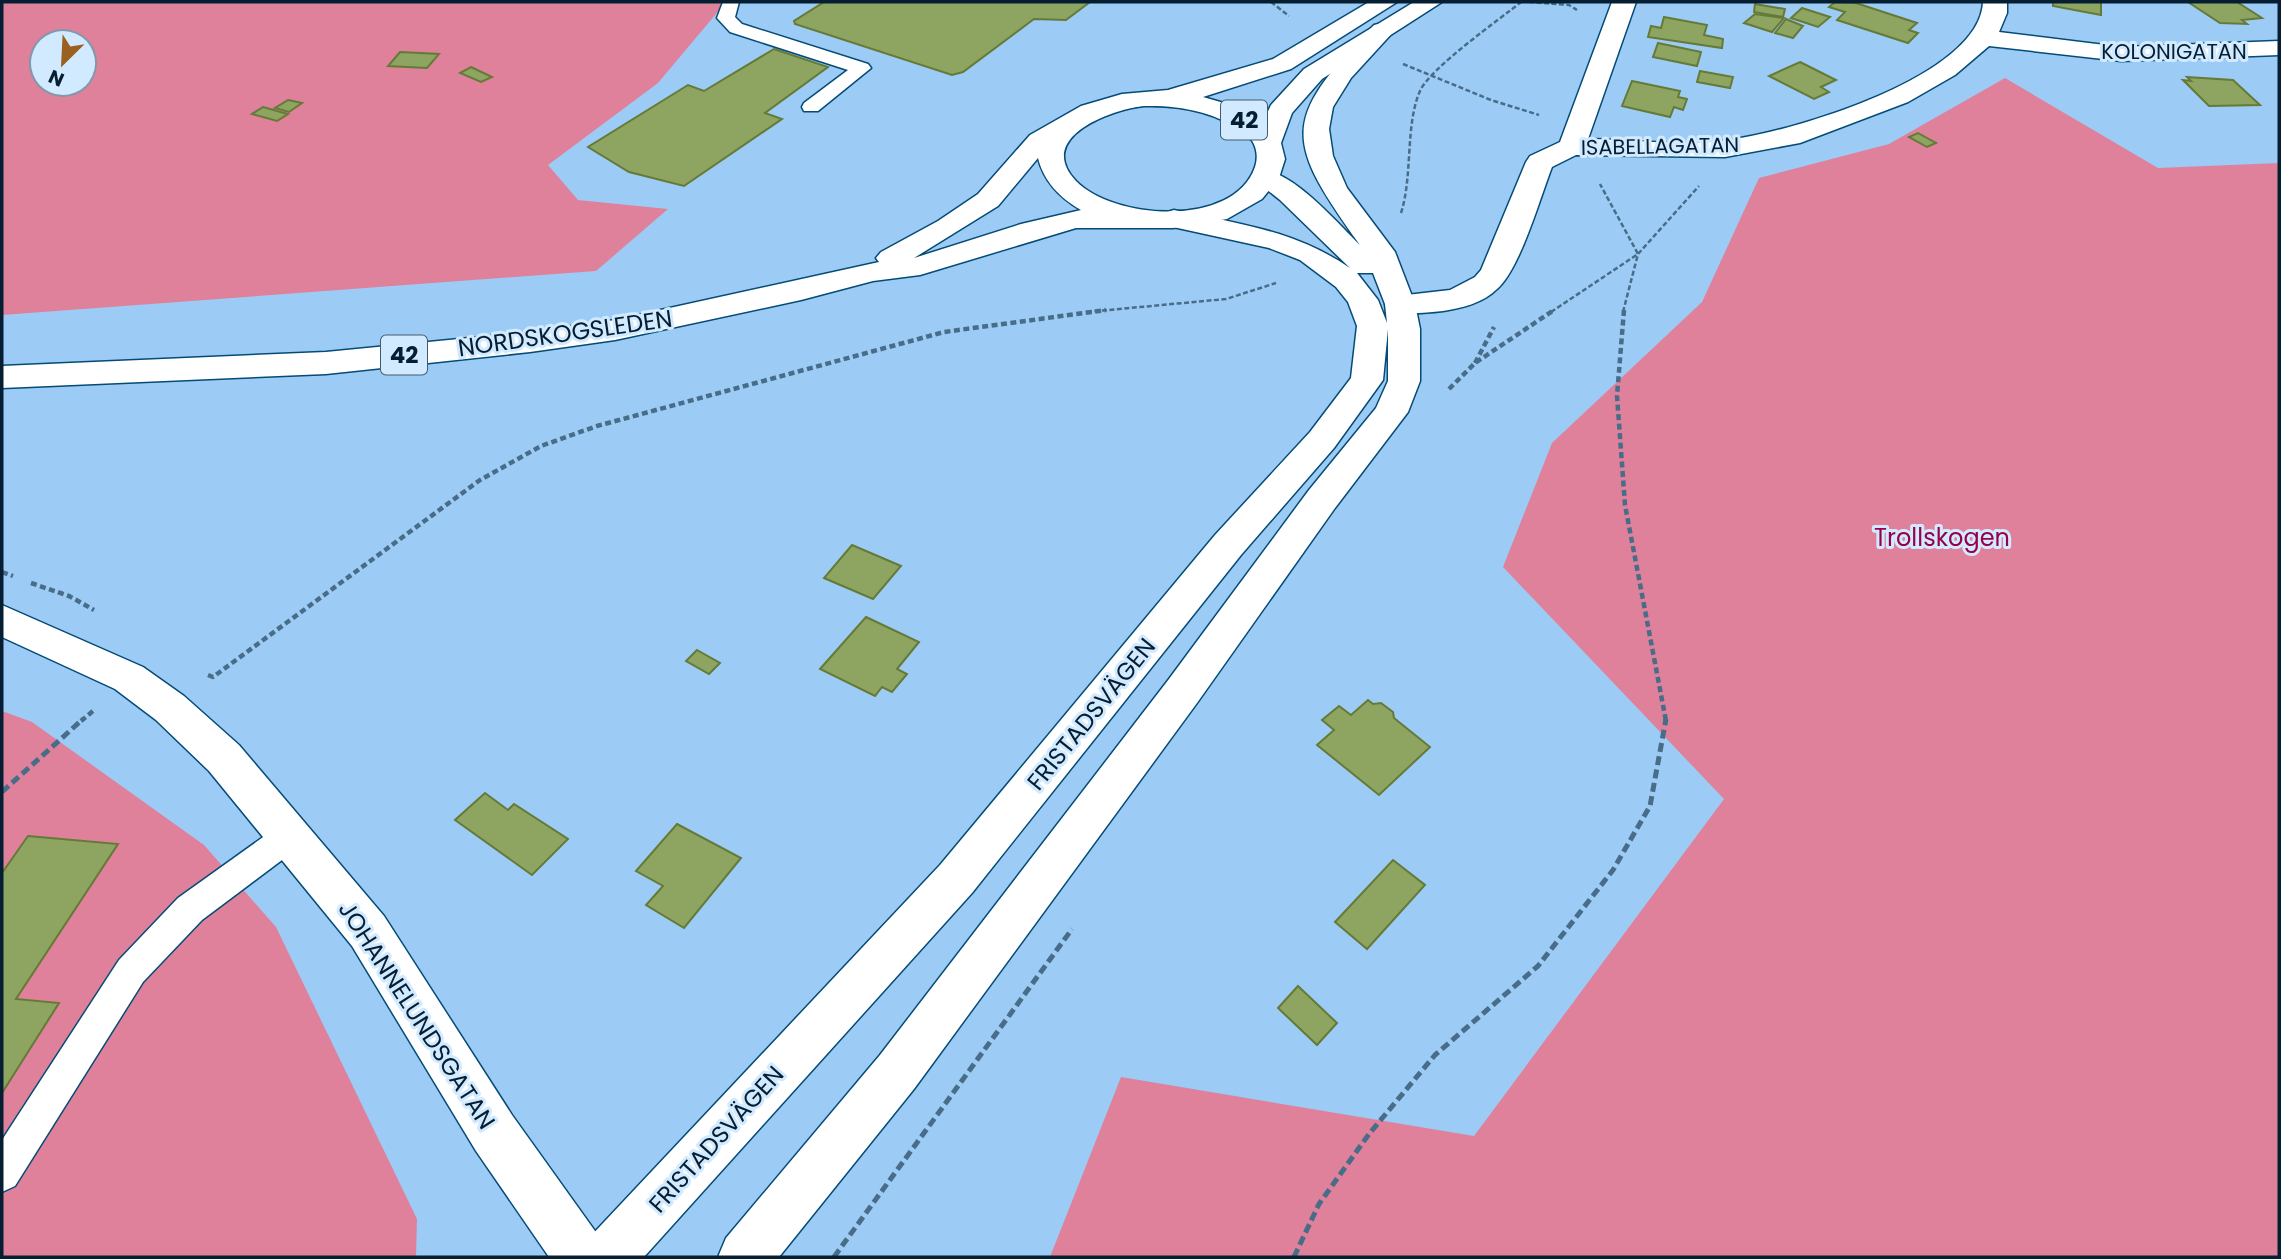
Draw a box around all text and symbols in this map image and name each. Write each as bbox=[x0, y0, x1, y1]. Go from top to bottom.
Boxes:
north arrow bbox=[28, 28, 98, 98]
street label: KOLONIGATAN bbox=[2101, 37, 2247, 66]
text: N bbox=[44, 63, 68, 93]
road number: 42 bbox=[1221, 100, 1267, 140]
street label: ISABELLAGATAN bbox=[1581, 130, 1739, 162]
street label: NORDSKOGSLEDEN bbox=[456, 302, 674, 364]
road number: 42 bbox=[381, 336, 427, 374]
park label: Trollskogen bbox=[1874, 521, 2010, 554]
street label: FRISTADSVÄGEN bbox=[1019, 631, 1163, 797]
street label: JOHANNELUNDSGATAN bbox=[331, 895, 503, 1135]
street label: FRISTADSVÄGEN bbox=[641, 1058, 791, 1220]

